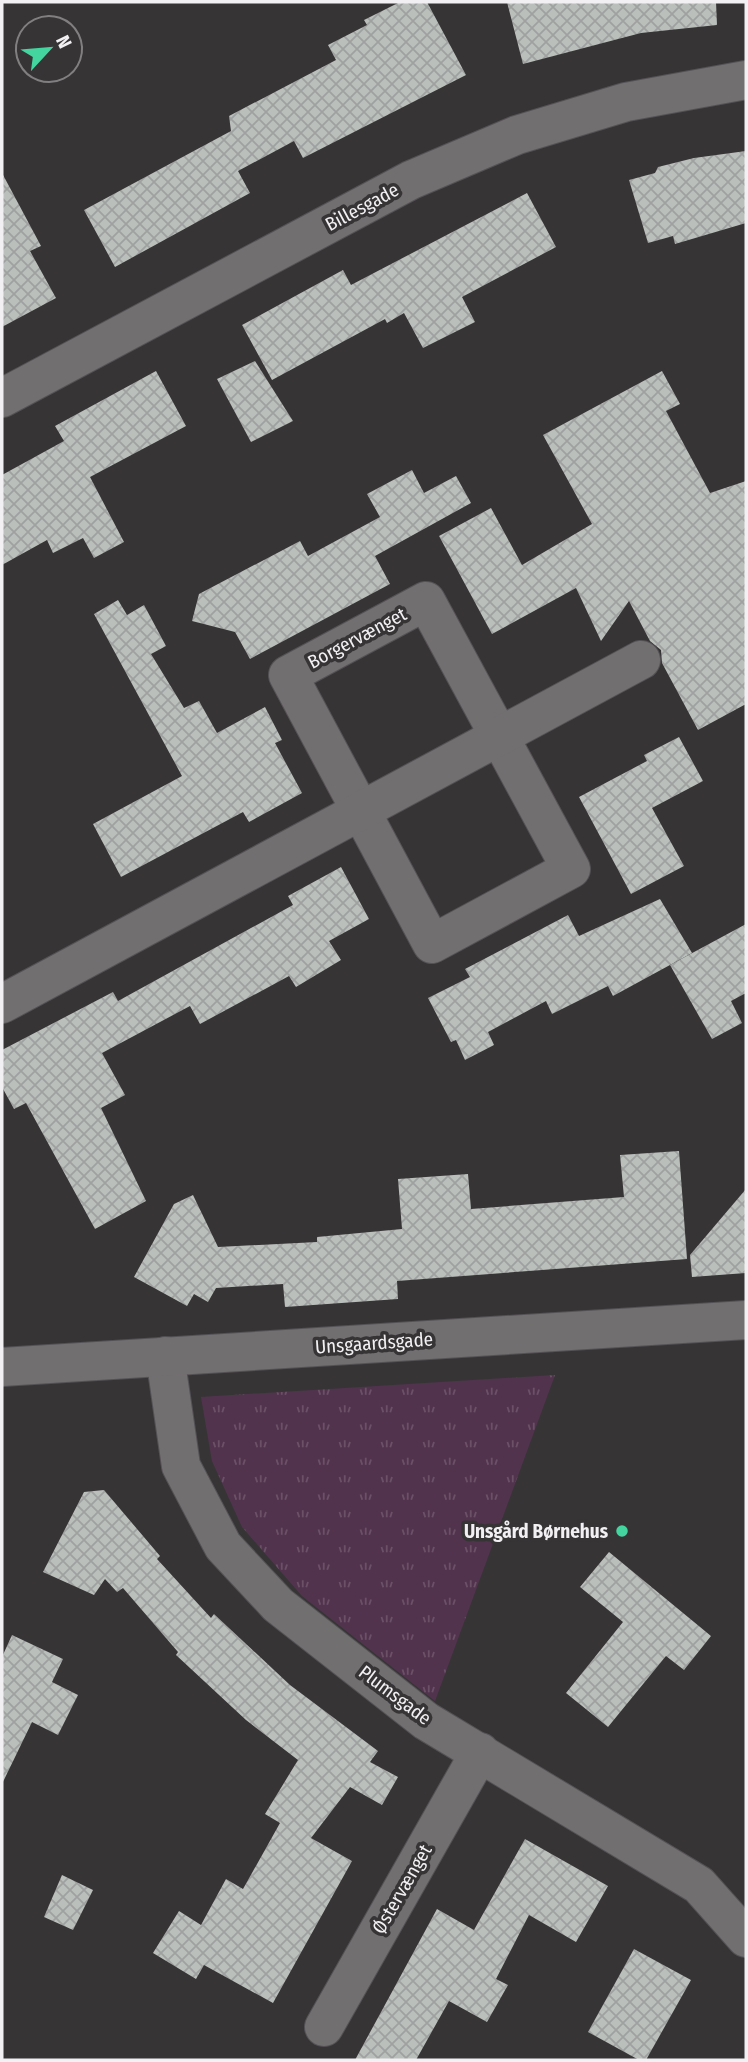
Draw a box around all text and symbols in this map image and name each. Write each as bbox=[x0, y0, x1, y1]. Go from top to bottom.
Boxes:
north arrow bbox=[14, 14, 84, 84]
text: N bbox=[51, 32, 77, 52]
street label: Billesgade bbox=[321, 178, 403, 236]
street label: Borgervænget bbox=[304, 602, 411, 674]
street label: Unsgaardsgade bbox=[314, 1327, 434, 1359]
place label: Unsgård Børnehus bbox=[464, 1520, 609, 1543]
marker: Unsgård Børnehus bbox=[614, 1523, 630, 1539]
street label: Plumsgade bbox=[354, 1660, 436, 1730]
street label: Østervænget bbox=[367, 1840, 437, 1938]

